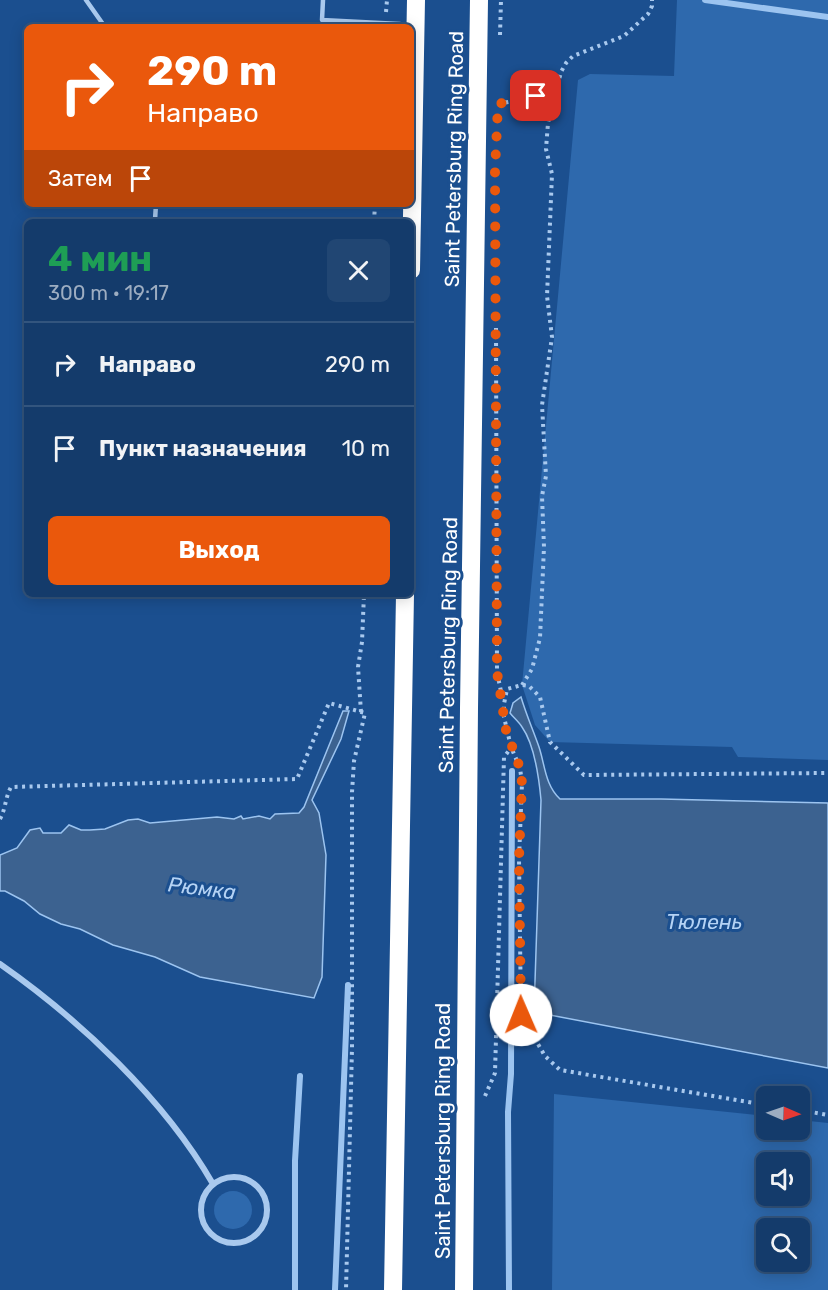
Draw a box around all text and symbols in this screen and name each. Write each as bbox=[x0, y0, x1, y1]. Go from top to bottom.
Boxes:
street label: Saint Petersburg Ring Road bbox=[440, 31, 468, 287]
text: 290 m bbox=[147, 46, 277, 96]
icon: right bbox=[48, 48, 126, 126]
pin bbox=[510, 70, 561, 121]
icon: arrive bbox=[519, 79, 552, 112]
text: Направо bbox=[147, 97, 259, 129]
icon: arrive bbox=[124, 162, 157, 195]
text: Затем bbox=[48, 165, 112, 192]
text: 4 мин bbox=[48, 237, 152, 280]
button: close bbox=[327, 239, 390, 302]
text: 300 m · 19:17 bbox=[48, 281, 169, 305]
icon: right bbox=[48, 348, 81, 381]
text: Направо bbox=[99, 351, 196, 378]
text: 290 m bbox=[325, 351, 390, 378]
icon: arrive bbox=[48, 432, 81, 465]
text: Пункт назначения bbox=[99, 435, 307, 462]
text: 10 m bbox=[342, 435, 390, 462]
button: Выход bbox=[48, 516, 390, 585]
street label: Saint Petersburg Ring Road bbox=[434, 517, 462, 773]
water label: Рюмка bbox=[167, 871, 237, 905]
water label: Тюлень bbox=[666, 909, 742, 934]
position arrow bbox=[489, 983, 553, 1047]
street label: Saint Petersburg Ring Road bbox=[431, 1003, 455, 1259]
north arrow bbox=[756, 1086, 810, 1140]
map controls bbox=[756, 1086, 810, 1272]
button: sound bbox=[756, 1152, 810, 1206]
button: search bbox=[756, 1218, 810, 1272]

